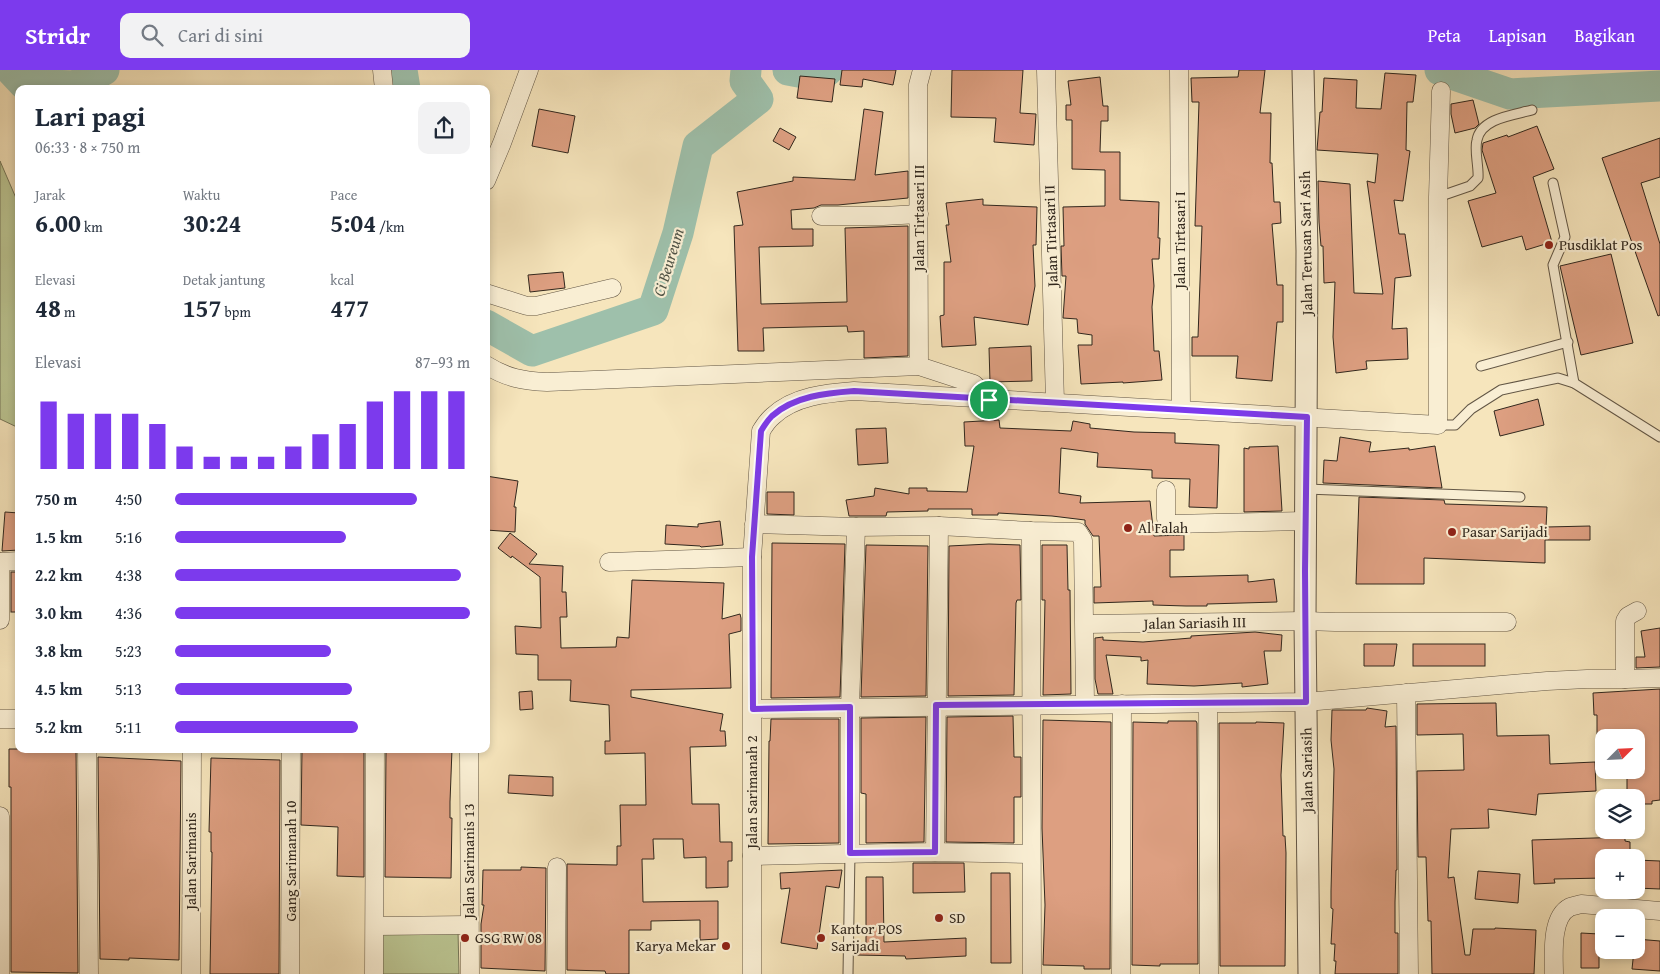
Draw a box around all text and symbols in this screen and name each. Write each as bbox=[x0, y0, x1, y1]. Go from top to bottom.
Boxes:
search box bbox=[120, 13, 470, 58]
text: Stridr bbox=[25, 18, 90, 53]
icon: search bbox=[138, 21, 166, 49]
text: Cari di sini bbox=[178, 21, 263, 49]
text: Peta bbox=[1428, 22, 1461, 49]
text: Lapisan bbox=[1489, 22, 1547, 49]
text: Bagikan bbox=[1575, 22, 1635, 49]
text: Lari pagi bbox=[35, 95, 145, 136]
button: share bbox=[418, 102, 470, 154]
text: 06:33 · 8 × 750 m bbox=[35, 135, 140, 159]
street label: Jalan Tirtasari III bbox=[908, 165, 929, 273]
street label: Jalan Terusan Sari Asih bbox=[1294, 170, 1317, 317]
text: Jarak bbox=[35, 185, 65, 205]
text: Waktu bbox=[183, 185, 220, 205]
text: Pace bbox=[330, 185, 357, 205]
street label: Jalan Tirtasari II bbox=[1038, 185, 1063, 289]
street label: Jalan Tirtasari I bbox=[1169, 191, 1190, 291]
text: 6.00 bbox=[35, 205, 81, 241]
text: 30:24 bbox=[183, 205, 242, 241]
text: 5:04 bbox=[330, 205, 376, 241]
text: km bbox=[81, 217, 103, 237]
text: /km bbox=[376, 217, 405, 237]
water label: Ci Beureum bbox=[646, 225, 690, 299]
place label: Pusdiklat Pos bbox=[1559, 234, 1643, 255]
marker: Pusdiklat Pos bbox=[1543, 239, 1555, 251]
text: Elevasi bbox=[35, 270, 75, 290]
text: Detak jantung bbox=[183, 270, 265, 290]
text: kcal bbox=[330, 270, 354, 290]
text: 48 bbox=[35, 290, 61, 326]
text: 157 bbox=[183, 290, 222, 326]
text: 477 bbox=[330, 290, 369, 326]
text: m bbox=[61, 302, 75, 322]
text: bpm bbox=[222, 302, 251, 322]
text: Elevasi bbox=[35, 350, 81, 374]
text: 87–93 m bbox=[415, 350, 470, 374]
pin bbox=[968, 379, 1010, 421]
icon: arrive bbox=[975, 386, 1003, 414]
text: 750 m bbox=[35, 487, 77, 511]
text: 4:50 bbox=[115, 487, 142, 511]
place label: Al Falah bbox=[1138, 517, 1189, 538]
place label: Pasar Sarijadi bbox=[1462, 521, 1548, 542]
marker: Al Falah bbox=[1122, 522, 1134, 534]
text: 1.5 km bbox=[35, 525, 82, 549]
text: 5:16 bbox=[115, 525, 142, 549]
marker: Pasar Sarijadi bbox=[1446, 526, 1458, 538]
text: 2.2 km bbox=[35, 563, 82, 587]
text: 4:38 bbox=[115, 563, 142, 587]
text: 3.0 km bbox=[35, 601, 82, 625]
text: 4:36 bbox=[115, 601, 142, 625]
street label: Jalan Sariasih III bbox=[1142, 611, 1246, 634]
text: 3.8 km bbox=[35, 639, 82, 663]
text: 5:23 bbox=[115, 639, 142, 663]
text: 4.5 km bbox=[35, 677, 82, 701]
text: 5:13 bbox=[115, 677, 142, 701]
text: 5.2 km bbox=[35, 715, 82, 739]
text: 5:11 bbox=[115, 715, 142, 739]
street label: Jalan Sariasih bbox=[1295, 727, 1318, 815]
north arrow bbox=[1595, 729, 1645, 779]
map controls bbox=[1595, 729, 1645, 959]
street label: Jalan Sarimanah 2 bbox=[741, 735, 762, 851]
button: layers bbox=[1595, 789, 1645, 839]
street label: Gang Sarimanah 10 bbox=[280, 801, 301, 921]
street label: Jalan Sarimanis 13 bbox=[458, 803, 479, 921]
street label: Jalan Sarimanis bbox=[180, 812, 201, 912]
button: + bbox=[1595, 849, 1645, 899]
place label: SD bbox=[949, 907, 965, 928]
button: − bbox=[1595, 909, 1645, 959]
marker: SD bbox=[933, 912, 945, 924]
place label: Kantor POS Sarijadi bbox=[831, 918, 902, 956]
place label: GSG RW 08 bbox=[475, 927, 542, 948]
marker: GSG RW 08 bbox=[459, 932, 471, 944]
marker: Kantor POS Sarijadi bbox=[815, 932, 827, 944]
place label: Karya Mekar bbox=[636, 935, 716, 956]
marker: Karya Mekar bbox=[720, 940, 732, 952]

